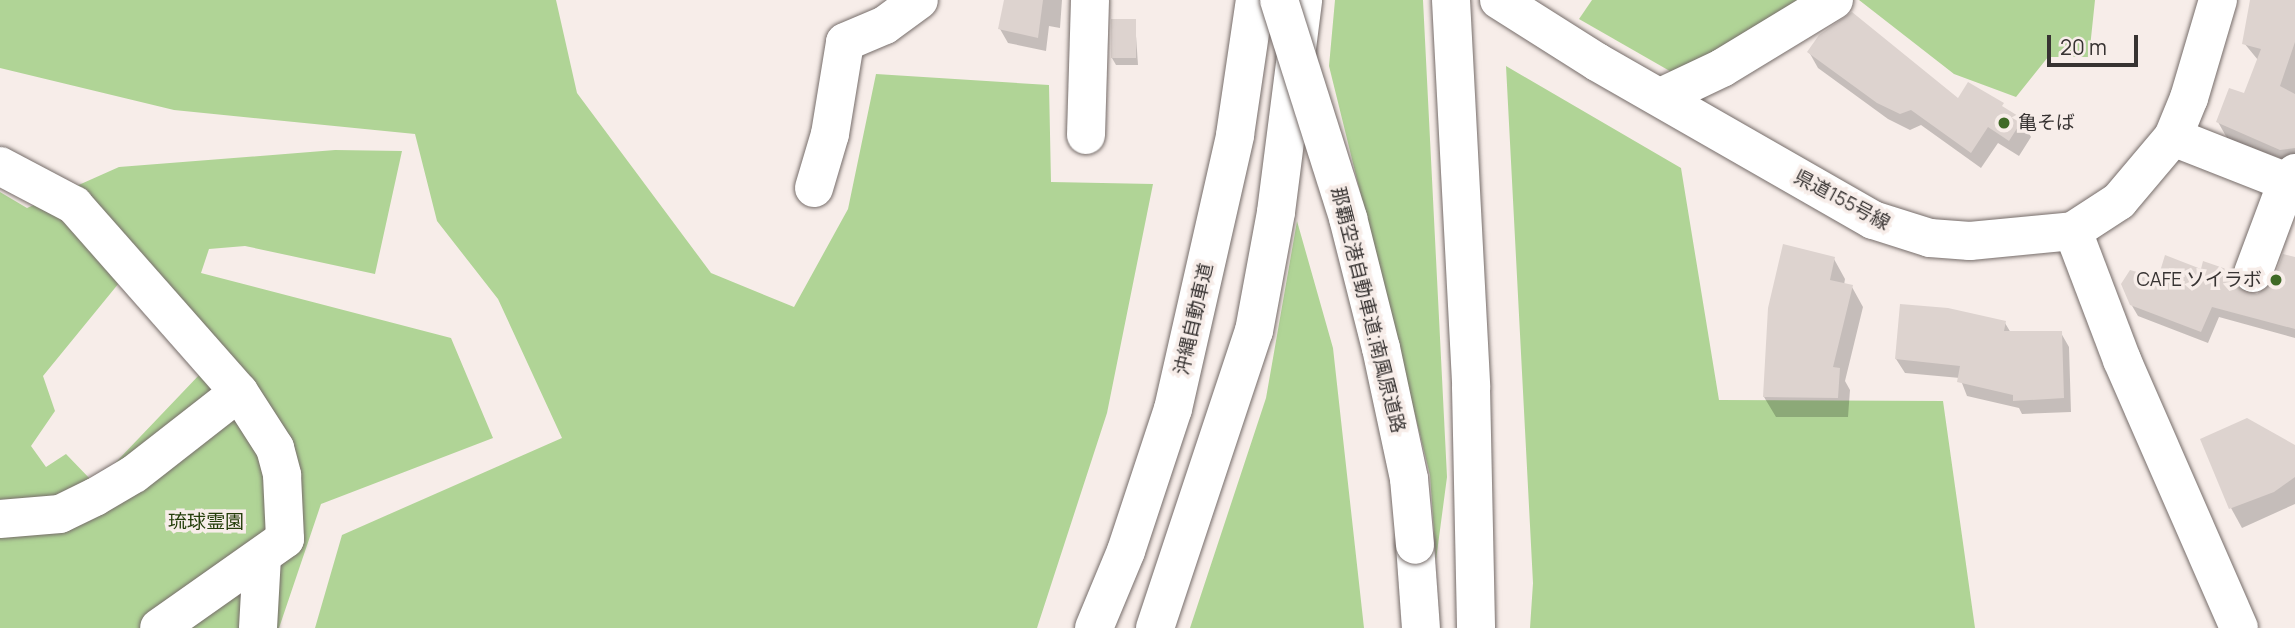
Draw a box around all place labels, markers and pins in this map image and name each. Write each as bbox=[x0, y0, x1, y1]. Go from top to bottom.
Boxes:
place label: 亀そば bbox=[2018, 112, 2075, 134]
marker: 亀そば bbox=[1996, 115, 2012, 131]
place label: CAFE ソイラボ bbox=[2137, 269, 2262, 291]
marker: CAFE ソイラボ bbox=[2268, 272, 2284, 288]

